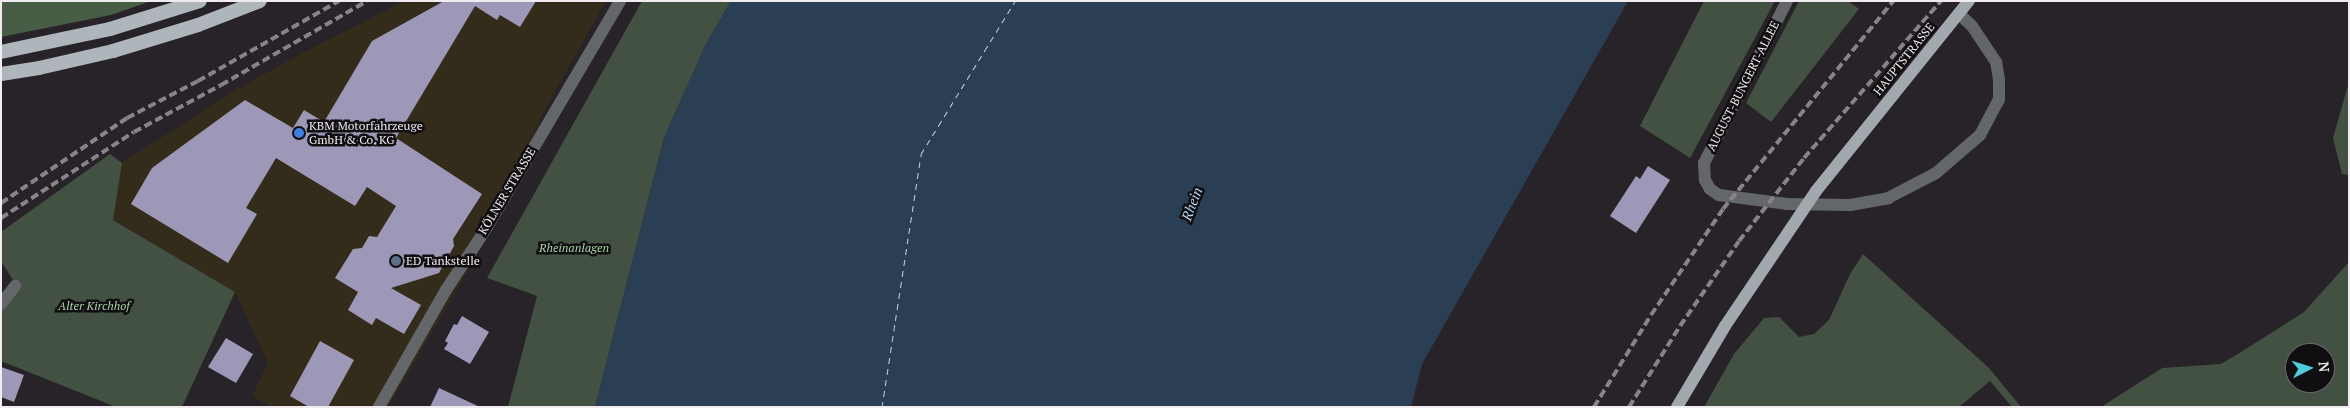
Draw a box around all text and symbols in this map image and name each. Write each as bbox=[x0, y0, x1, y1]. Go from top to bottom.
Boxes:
street label: AUGUST-BUNGERT-ALLEE bbox=[1704, 19, 1782, 153]
street label: HAUPTSTRASSE bbox=[1870, 20, 1938, 98]
place label: KBM Motorfahrzeuge GmbH & Co. KG bbox=[309, 119, 423, 147]
marker: KBM Motorfahrzeuge GmbH & Co. KG bbox=[293, 127, 305, 139]
street label: KÖLNER STRASSE bbox=[475, 145, 539, 237]
water label: Rhein bbox=[1178, 185, 1206, 223]
park label: Rheinanlagen bbox=[539, 241, 609, 255]
place label: ED Tankstelle bbox=[406, 254, 480, 268]
marker: ED Tankstelle bbox=[390, 255, 402, 267]
park label: Alter Kirchhof bbox=[58, 299, 130, 313]
north arrow bbox=[2285, 343, 2335, 393]
text: N bbox=[2315, 361, 2334, 373]

